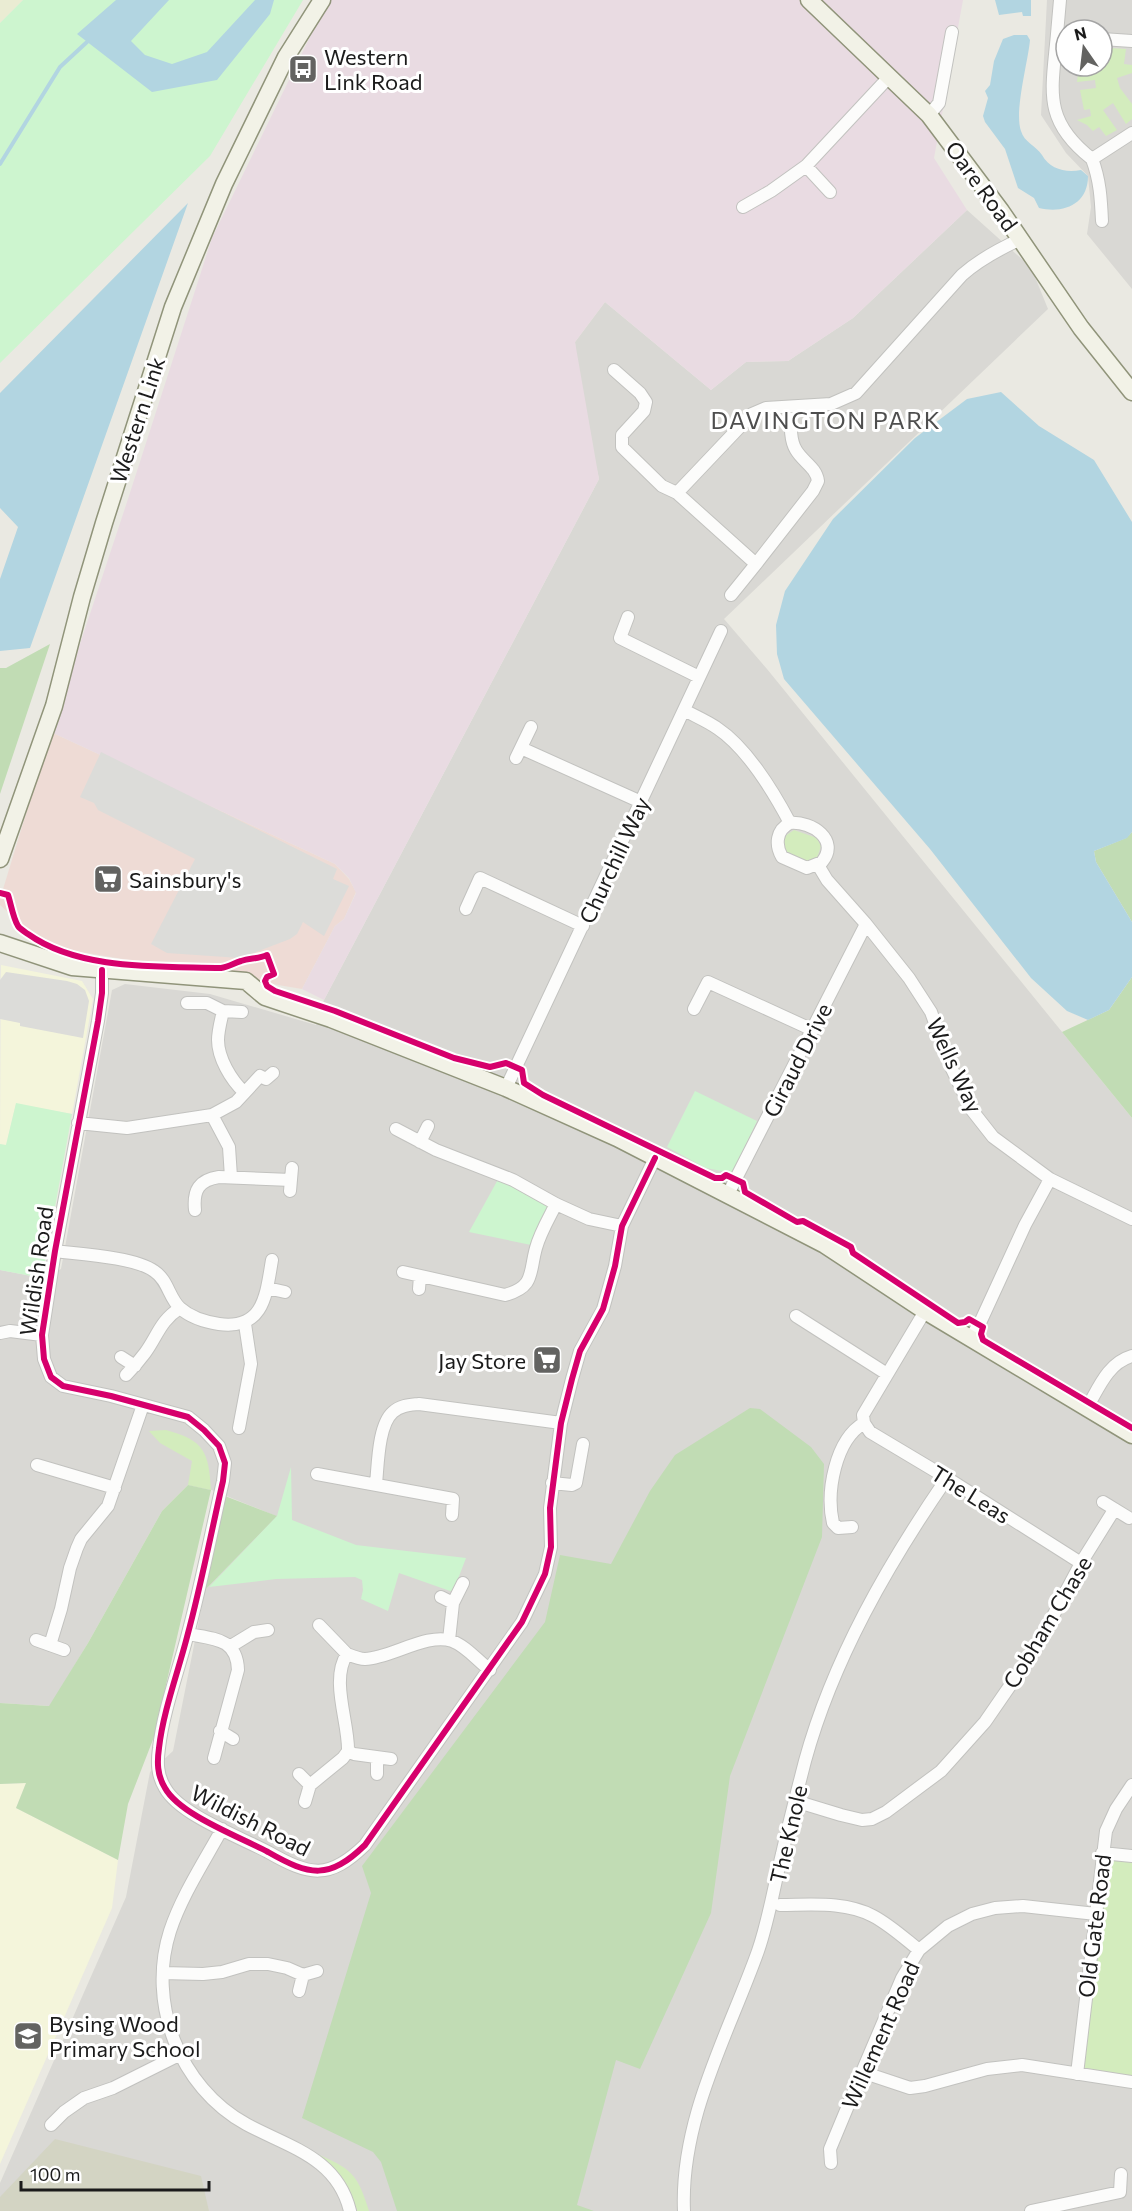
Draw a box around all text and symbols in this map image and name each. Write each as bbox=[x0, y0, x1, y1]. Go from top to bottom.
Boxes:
north arrow bbox=[1054, 18, 1114, 78]
text: N bbox=[1072, 22, 1088, 44]
place label: Western Link Road bbox=[324, 43, 422, 95]
bus stop icon: Western Link Road bbox=[287, 53, 319, 85]
street label: Oare Road bbox=[940, 136, 1024, 236]
street label: Western Link bbox=[104, 353, 170, 487]
district label: DAVINGTON PARK bbox=[711, 405, 941, 434]
street label: Churchill Way bbox=[573, 792, 655, 928]
supermarket icon: Sainsbury's bbox=[92, 863, 124, 895]
place label: Sainsbury's bbox=[129, 866, 242, 893]
street label: Giraud Drive bbox=[757, 999, 837, 1121]
street label: Wells Way bbox=[921, 1013, 989, 1117]
street label: Wildish Road bbox=[14, 1205, 58, 1337]
supermarket icon: Jay Store bbox=[531, 1344, 563, 1376]
place label: Jay Store bbox=[438, 1347, 526, 1374]
street label: The Leas bbox=[926, 1459, 1016, 1529]
street label: Cobham Chase bbox=[997, 1551, 1097, 1693]
street label: Wildish Road bbox=[187, 1778, 315, 1862]
street label: The Knole bbox=[764, 1782, 812, 1886]
street label: Old Gate Road bbox=[1072, 1853, 1116, 1999]
street label: Willement Road bbox=[835, 1957, 925, 2113]
place label: Bysing Wood Primary School bbox=[49, 2010, 201, 2062]
school or university icon: Bysing Wood Primary School bbox=[12, 2020, 44, 2052]
scale bar bbox=[21, 2154, 208, 2192]
text: 100 m bbox=[30, 2163, 80, 2185]

